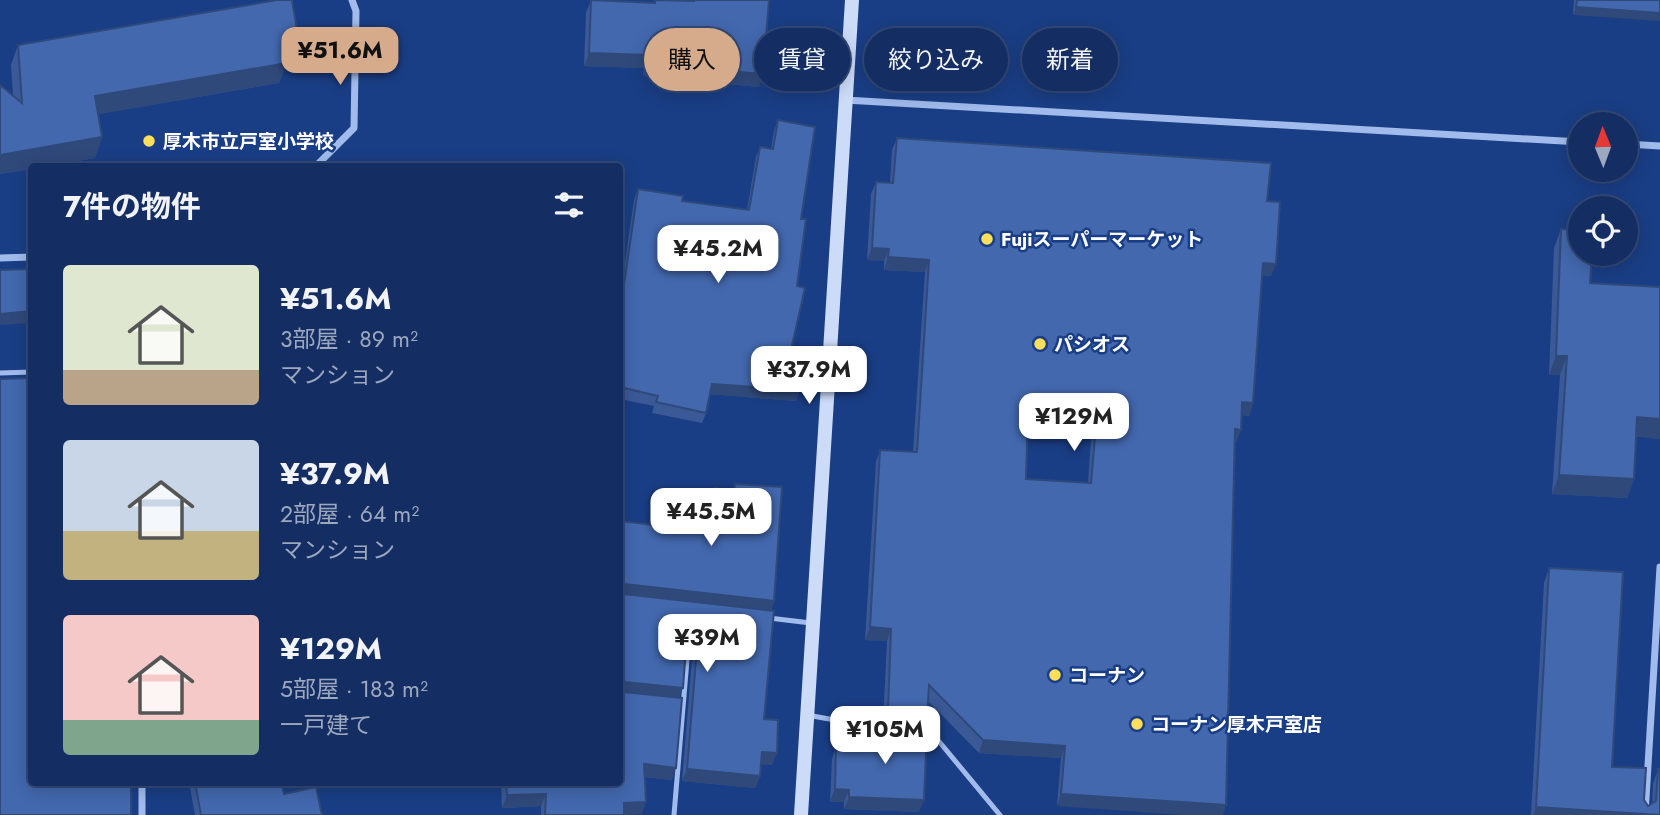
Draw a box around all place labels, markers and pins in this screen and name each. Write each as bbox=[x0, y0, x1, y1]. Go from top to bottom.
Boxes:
pin: ¥51.6M bbox=[283, 28, 397, 87]
place label: 厚木市立戸室小学校 bbox=[163, 128, 334, 155]
marker: 厚木市立戸室小学校 bbox=[141, 133, 157, 149]
pin: ¥45.2M bbox=[661, 226, 775, 285]
place label: Fujiスーパーマーケット bbox=[1001, 226, 1203, 253]
marker: Fujiスーパーマーケット bbox=[979, 231, 995, 247]
place label: パシオス bbox=[1054, 331, 1130, 358]
marker: パシオス bbox=[1032, 336, 1048, 352]
pin: ¥37.9M bbox=[752, 346, 866, 406]
pin: ¥129M bbox=[1025, 393, 1123, 453]
pin: ¥45.5M bbox=[654, 489, 768, 548]
pin: ¥39M bbox=[666, 614, 748, 674]
place label: コーナン bbox=[1069, 662, 1145, 689]
marker: コーナン bbox=[1047, 667, 1063, 683]
pin: ¥105M bbox=[836, 706, 934, 766]
place label: コーナン厚木戸室店 bbox=[1151, 711, 1322, 738]
marker: コーナン厚木戸室店 bbox=[1129, 716, 1145, 732]

